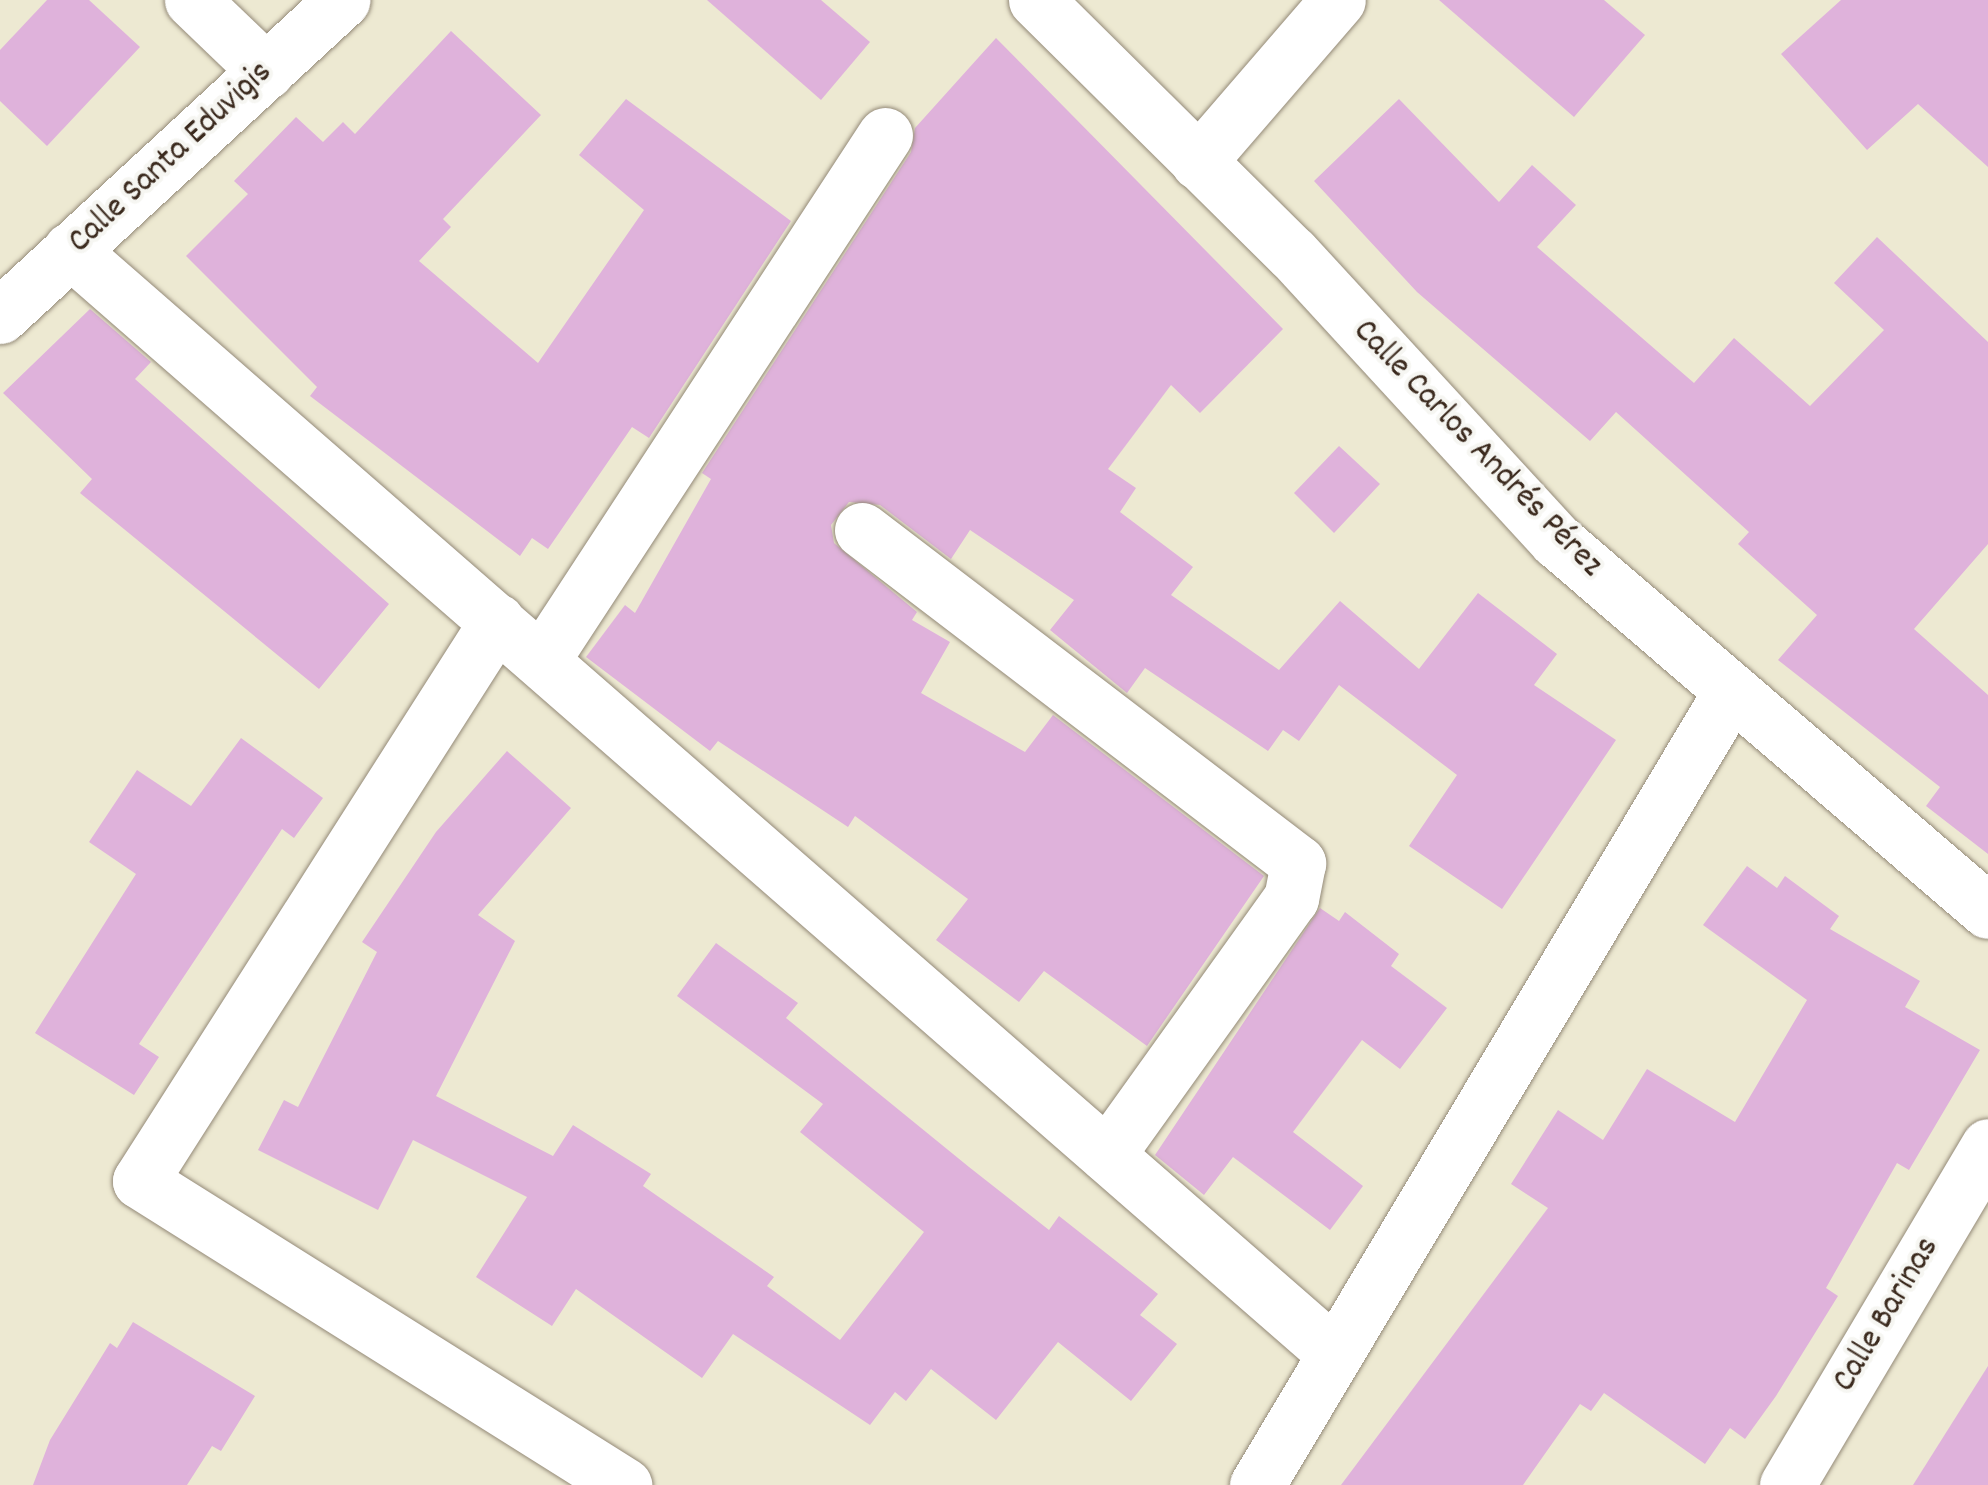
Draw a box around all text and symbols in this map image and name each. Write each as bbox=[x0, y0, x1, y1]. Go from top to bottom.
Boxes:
street label: Calle Santa Eduvigis bbox=[60, 53, 282, 263]
street label: Calle Carlos Andrés Pérez bbox=[1343, 311, 1611, 587]
street label: Calle Barinas bbox=[1824, 1230, 1950, 1400]

